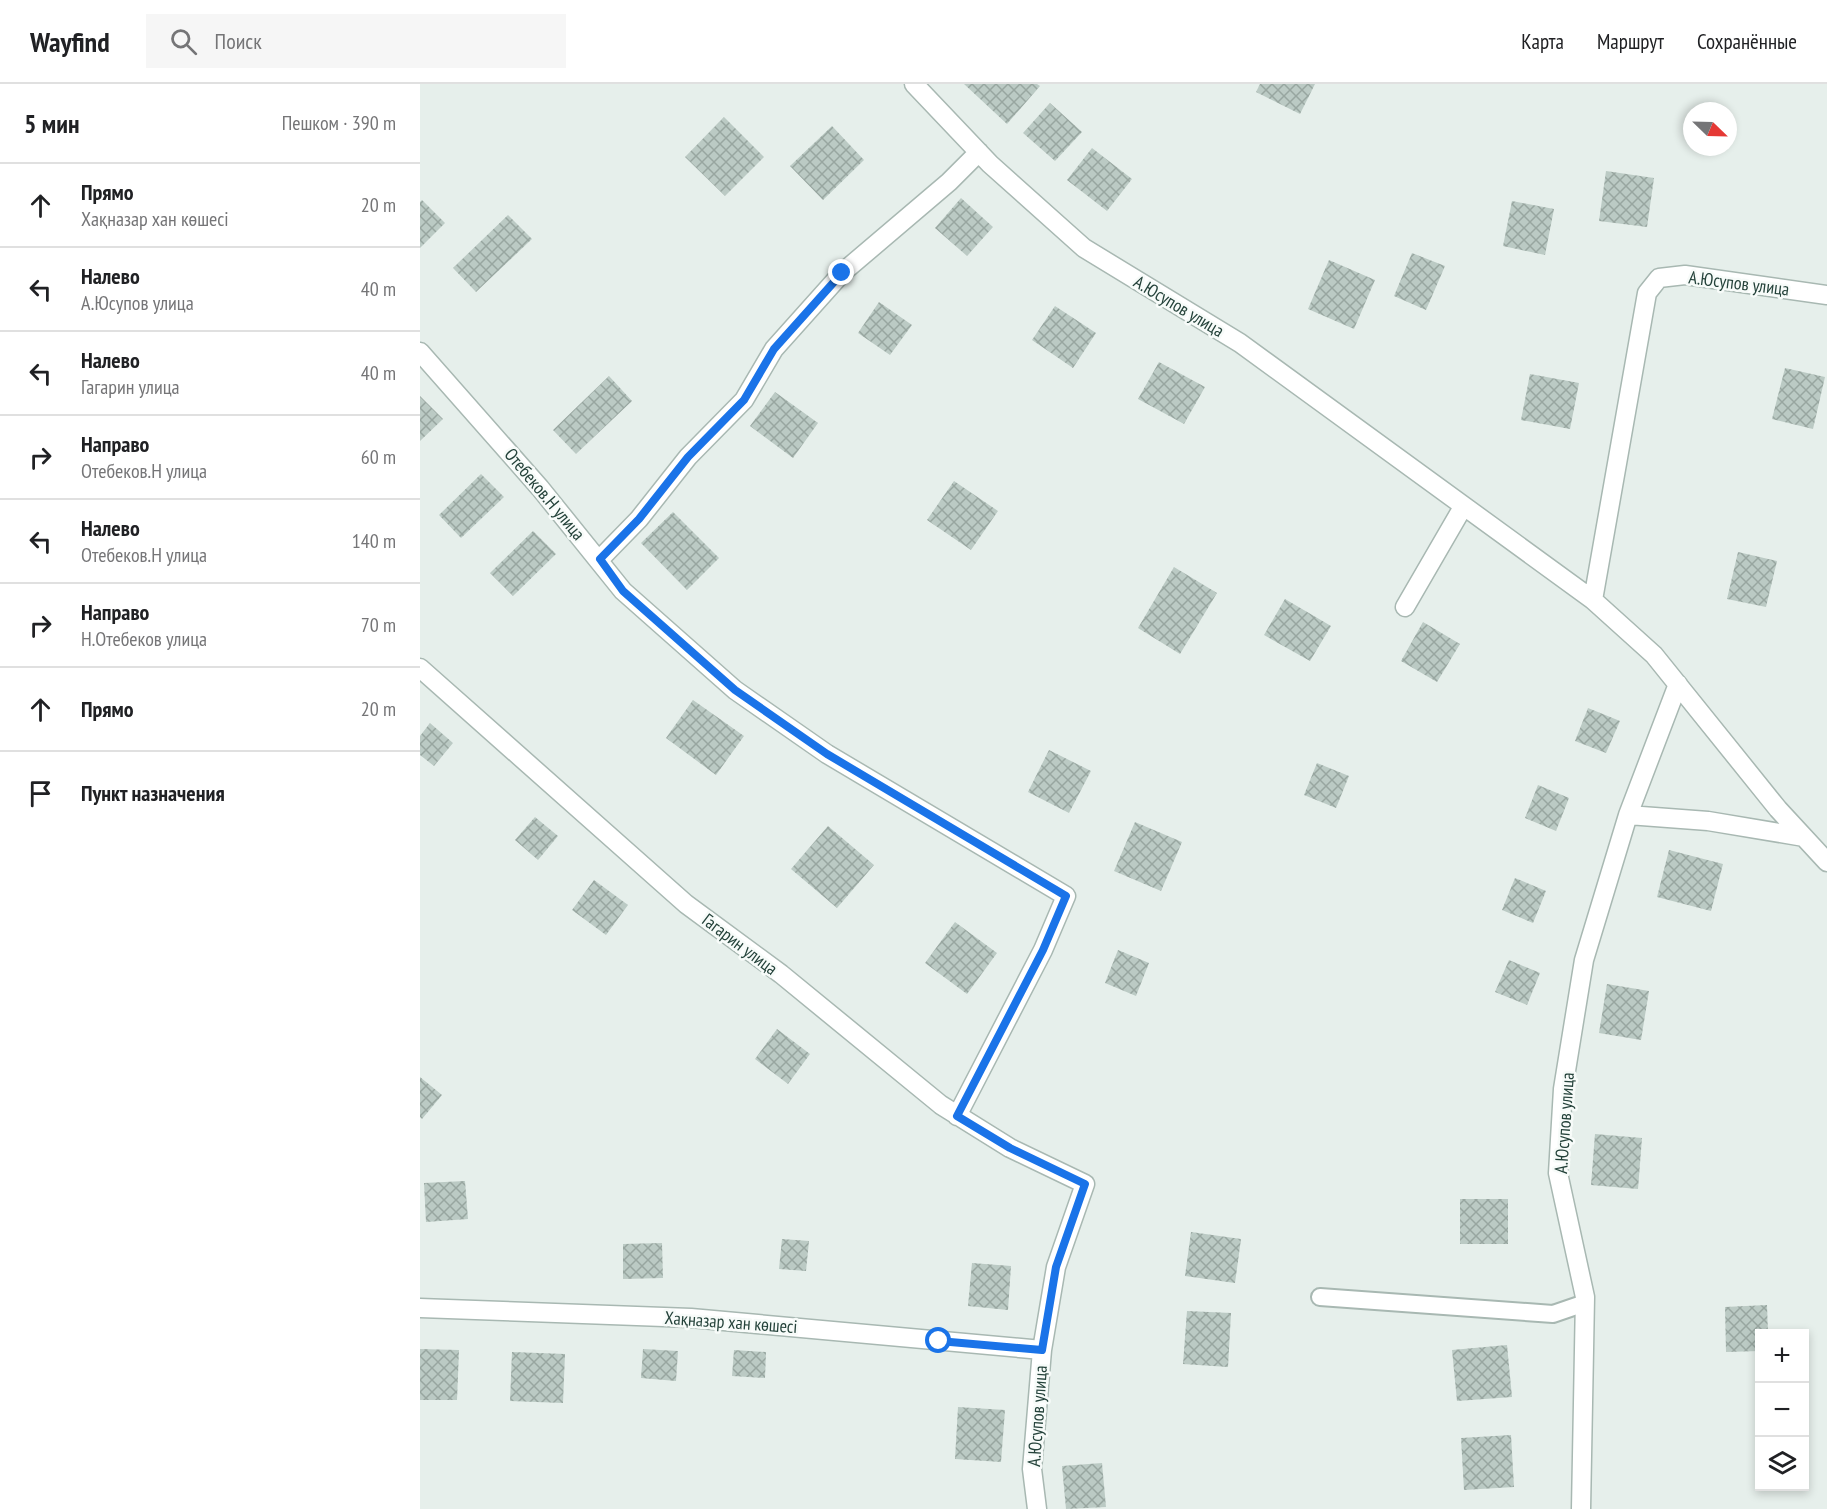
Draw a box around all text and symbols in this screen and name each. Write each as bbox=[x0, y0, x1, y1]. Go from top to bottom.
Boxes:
search box bbox=[146, 14, 566, 68]
text: Wayfind bbox=[30, 23, 110, 60]
icon: search bbox=[167, 25, 200, 58]
text: Поиск bbox=[215, 27, 262, 55]
text: Карта bbox=[1521, 28, 1564, 55]
text: Маршрут bbox=[1597, 28, 1664, 55]
text: Сохранённые bbox=[1697, 28, 1797, 55]
north arrow bbox=[1683, 102, 1737, 156]
text: 5 мин bbox=[24, 107, 79, 140]
text: Пешком · 390 m bbox=[282, 110, 396, 136]
text: Прямо bbox=[81, 178, 134, 206]
icon: ahead bbox=[24, 189, 57, 222]
text: 20 m bbox=[361, 192, 396, 218]
text: Хақназар хан көшесі bbox=[81, 206, 229, 232]
route end bbox=[828, 259, 854, 285]
text: Налево bbox=[81, 262, 140, 290]
street label: А.Юсупов улица bbox=[1687, 265, 1791, 301]
street label: А.Юсупов улица bbox=[1130, 270, 1228, 342]
icon: left bbox=[24, 273, 57, 306]
text: 40 m bbox=[361, 276, 396, 302]
text: А.Юсупов улица bbox=[81, 290, 194, 316]
text: Налево bbox=[81, 346, 140, 374]
icon: left bbox=[24, 357, 57, 390]
text: 40 m bbox=[361, 360, 396, 386]
text: Гагарин улица bbox=[81, 374, 180, 400]
text: Направо bbox=[81, 430, 149, 458]
icon: right bbox=[24, 441, 57, 474]
street label: Отебеков.Н улица bbox=[500, 443, 590, 545]
text: 60 m bbox=[361, 444, 396, 470]
text: Отебеков.Н улица bbox=[81, 458, 207, 484]
text: Налево bbox=[81, 514, 140, 542]
icon: left bbox=[24, 525, 57, 558]
text: 140 m bbox=[352, 528, 396, 554]
text: Отебеков.Н улица bbox=[81, 542, 207, 568]
text: Направо bbox=[81, 598, 149, 626]
icon: right bbox=[24, 609, 57, 642]
text: 70 m bbox=[361, 612, 396, 638]
text: Н.Отебеков улица bbox=[81, 626, 207, 652]
icon: ahead bbox=[24, 693, 57, 726]
text: Прямо bbox=[81, 695, 134, 723]
text: 20 m bbox=[361, 696, 396, 722]
icon: arrive bbox=[24, 777, 57, 810]
text: Пункт назначения bbox=[81, 779, 225, 807]
street label: Гагарин улица bbox=[698, 908, 782, 980]
street label: А.Юсупов улица bbox=[1549, 1072, 1579, 1174]
street label: Хақназар хан көшесі bbox=[664, 1306, 798, 1338]
route start bbox=[925, 1327, 951, 1353]
map controls bbox=[1755, 1329, 1809, 1491]
button: + bbox=[1755, 1329, 1809, 1383]
street label: А.Юсупов улица bbox=[1022, 1365, 1052, 1467]
button: − bbox=[1755, 1383, 1809, 1437]
button: layers bbox=[1755, 1437, 1809, 1491]

